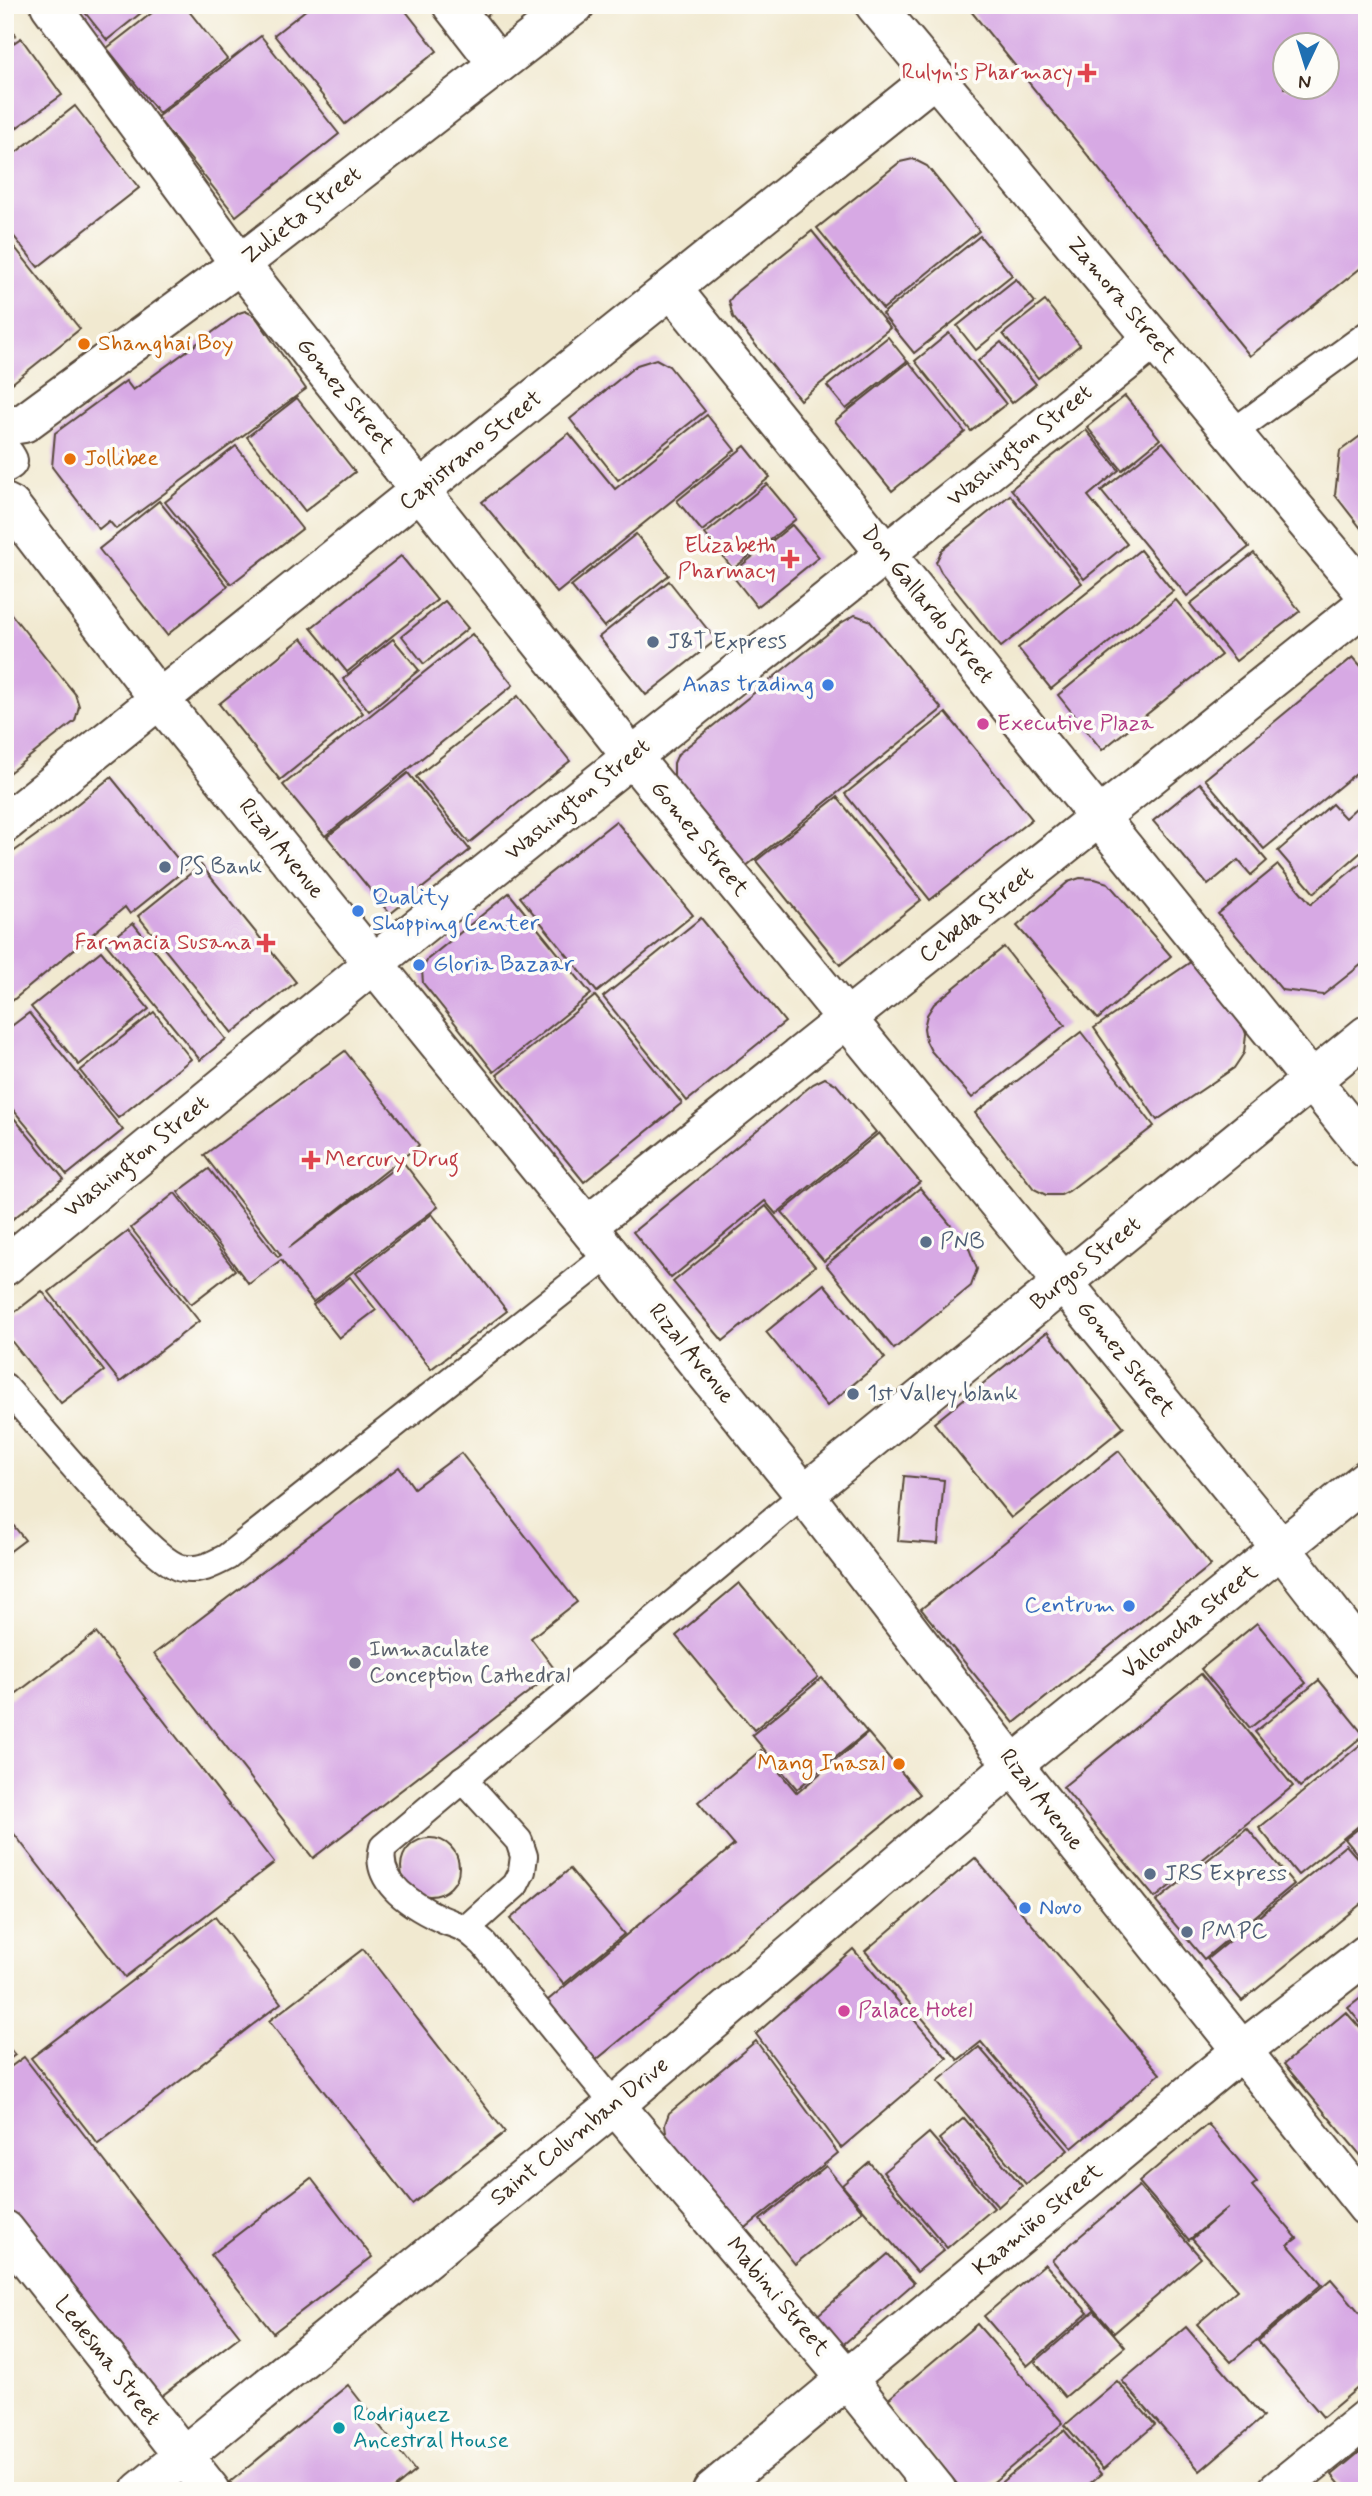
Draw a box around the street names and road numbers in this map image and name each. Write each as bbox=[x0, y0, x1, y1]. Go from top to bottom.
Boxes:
street label: Zulieta Street bbox=[236, 160, 368, 272]
street label: Zamora Street bbox=[1059, 230, 1183, 370]
street label: Gomez Street bbox=[289, 332, 401, 461]
street label: Washington Street bbox=[941, 378, 1100, 515]
street label: Capistrano Street bbox=[393, 384, 549, 518]
street label: Don Gallardo Street bbox=[854, 519, 1000, 691]
street label: Washington Street bbox=[499, 732, 658, 869]
street label: Gomez Street bbox=[643, 775, 755, 904]
street label: Rizal Avenue bbox=[231, 792, 331, 906]
street label: Cebeda Street bbox=[913, 859, 1041, 971]
street label: Washington Street bbox=[58, 1089, 217, 1226]
street label: Burgos Street bbox=[1024, 1210, 1149, 1319]
street label: Gomez Street bbox=[1069, 1295, 1181, 1424]
street label: Rizal Avenue bbox=[641, 1297, 741, 1411]
street label: Valconcha Street bbox=[1115, 1557, 1265, 1686]
street label: Rizal Avenue bbox=[992, 1743, 1090, 1857]
street label: Saint Columban Drive bbox=[485, 2051, 675, 2213]
street label: Kaamiño Street bbox=[967, 2157, 1109, 2283]
street label: Mabini Street bbox=[718, 2231, 836, 2363]
street label: Ledesma Street bbox=[47, 2290, 167, 2432]

